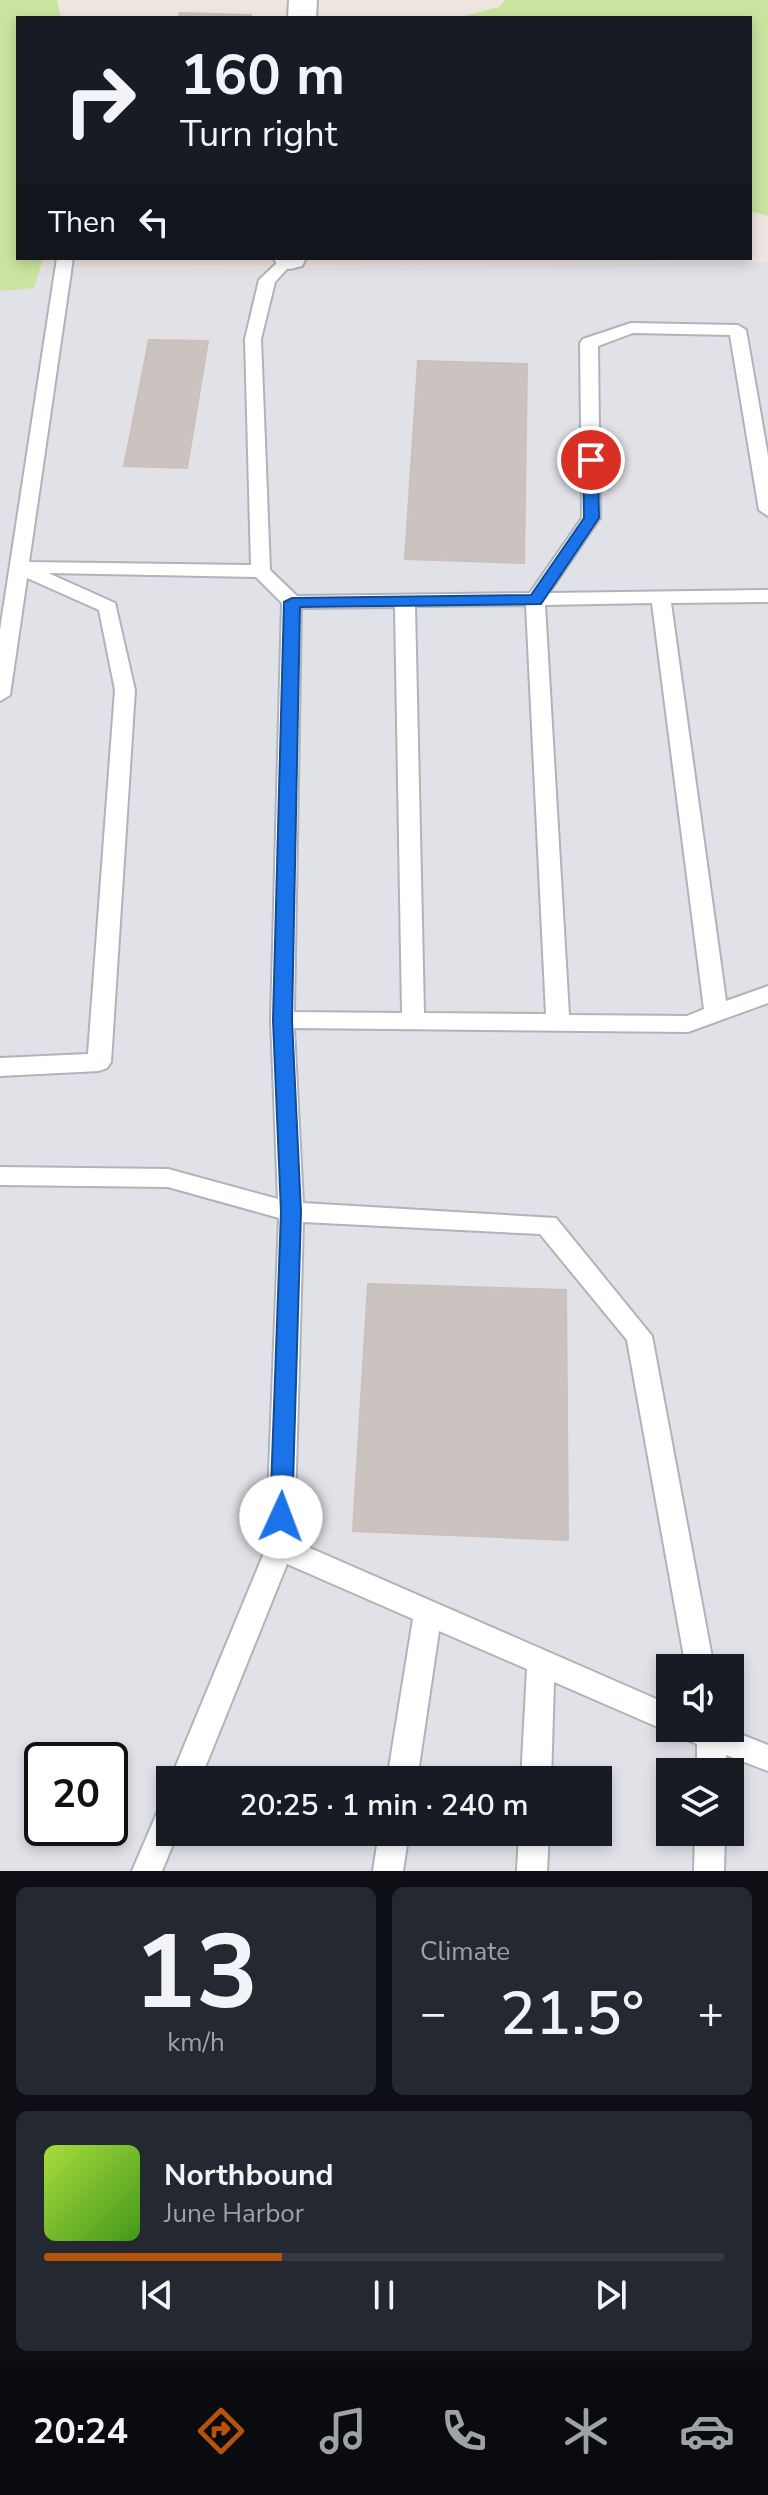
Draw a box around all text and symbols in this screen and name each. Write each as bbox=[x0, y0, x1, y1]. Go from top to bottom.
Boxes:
text: 160 m bbox=[180, 37, 345, 114]
icon: right bbox=[48, 48, 152, 152]
text: Turn right bbox=[180, 110, 337, 159]
icon: left bbox=[132, 200, 176, 244]
text: Then bbox=[48, 202, 116, 243]
pin bbox=[557, 426, 625, 494]
icon: arrive bbox=[569, 438, 613, 482]
position arrow bbox=[239, 1475, 323, 1559]
map controls bbox=[656, 1654, 744, 1846]
button: sound bbox=[656, 1654, 744, 1742]
speed limit sign: 20 bbox=[24, 1742, 128, 1846]
button: layers bbox=[656, 1758, 744, 1846]
text: 20:25 · 1 min · 240 m bbox=[239, 1785, 529, 1826]
text: 13 bbox=[134, 1902, 258, 2044]
text: Climate bbox=[420, 1934, 510, 1969]
text: 21.5° bbox=[500, 1973, 644, 2055]
text: − bbox=[420, 1984, 446, 2044]
text: + bbox=[698, 1984, 724, 2044]
text: km/h bbox=[167, 2025, 225, 2060]
text: Northbound bbox=[164, 2155, 334, 2196]
text: June Harbor bbox=[164, 2196, 304, 2231]
icon: previous bbox=[135, 2273, 179, 2317]
icon: pause bbox=[362, 2273, 406, 2317]
icon: next bbox=[589, 2273, 633, 2317]
icon: directions bbox=[193, 2403, 249, 2459]
icon: music bbox=[315, 2403, 371, 2459]
icon: phone bbox=[436, 2403, 492, 2459]
icon: climate bbox=[558, 2403, 614, 2459]
icon: car bbox=[679, 2403, 735, 2459]
text: 20:24 bbox=[33, 2407, 128, 2456]

